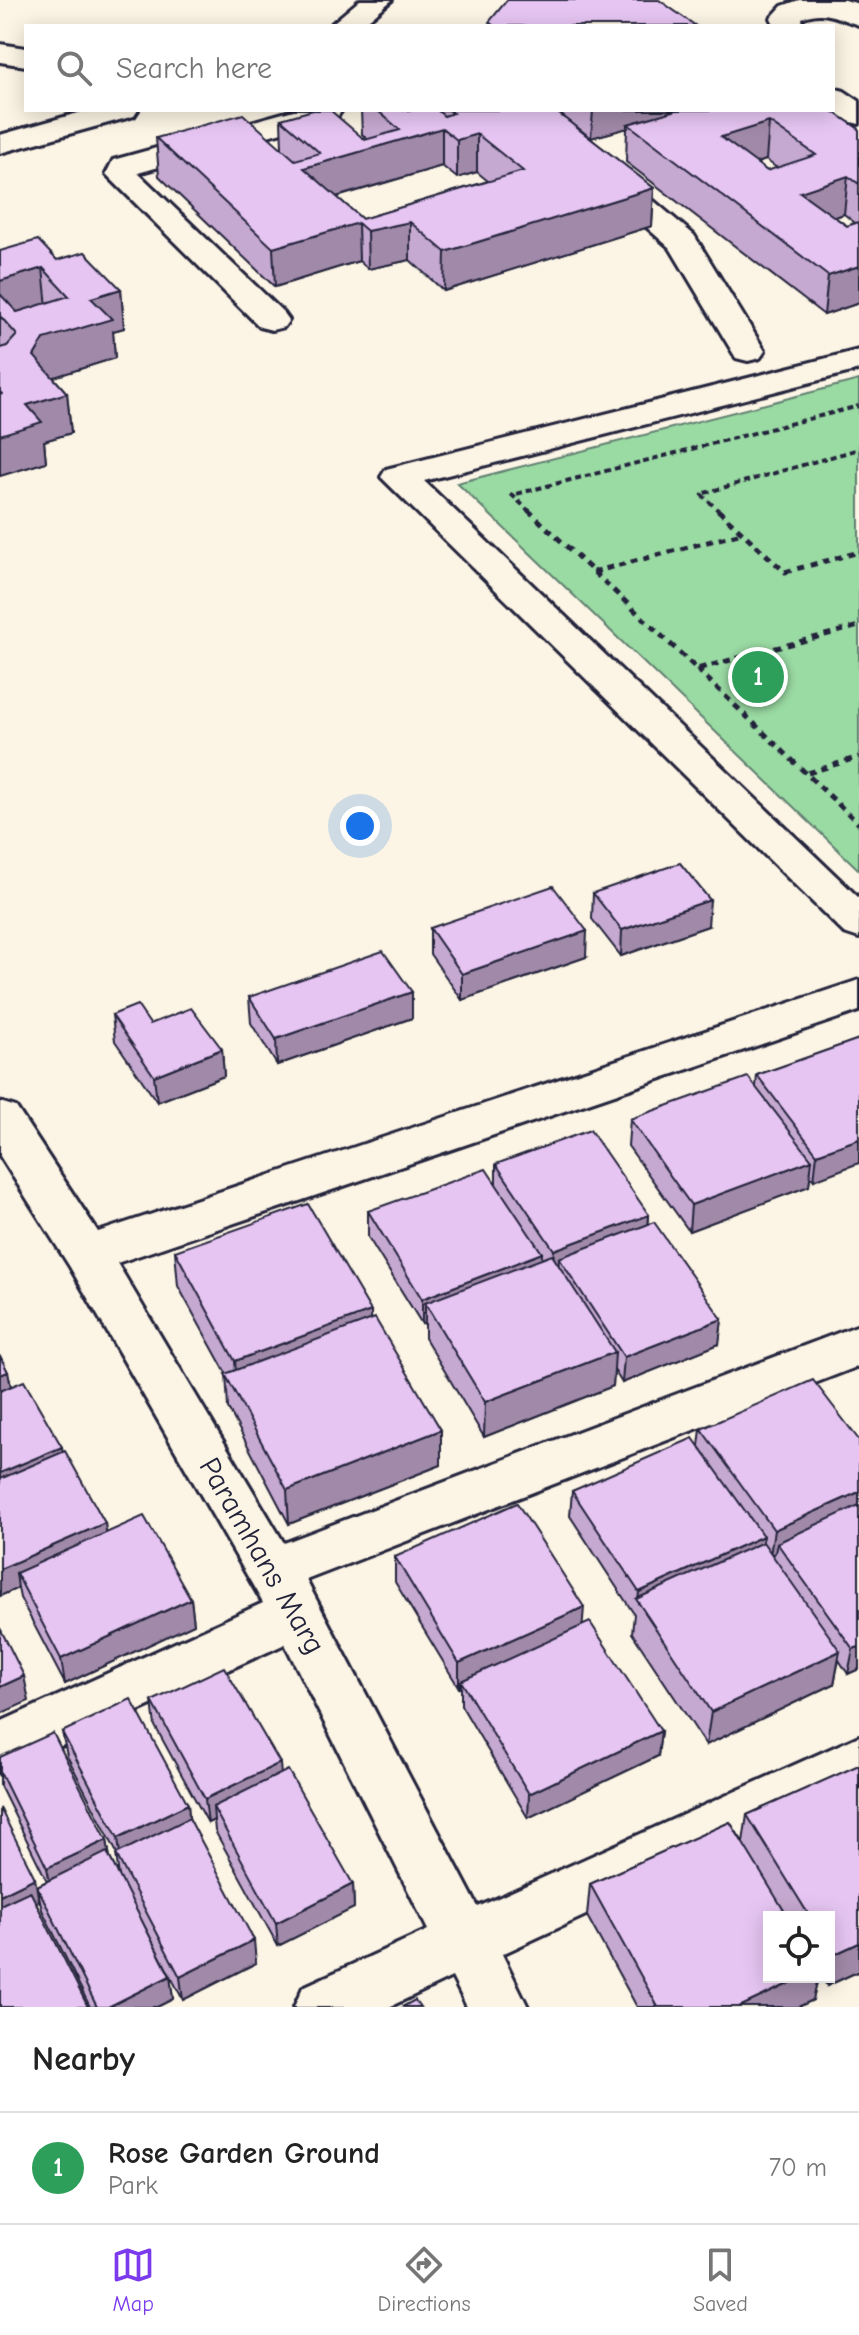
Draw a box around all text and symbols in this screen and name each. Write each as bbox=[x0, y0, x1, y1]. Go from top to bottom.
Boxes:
search box bbox=[24, 24, 835, 112]
icon: search bbox=[52, 46, 96, 90]
text: Search here bbox=[116, 51, 272, 86]
pin: 1 bbox=[732, 647, 784, 707]
your location bbox=[340, 806, 380, 846]
street label: Paramhans Marg bbox=[192, 1452, 332, 1660]
map controls bbox=[763, 1911, 835, 1983]
button: locate bbox=[763, 1911, 835, 1983]
text: Nearby bbox=[32, 2039, 135, 2079]
text: Rose Garden Ground bbox=[108, 2136, 380, 2171]
text: 1 bbox=[53, 2153, 63, 2183]
text: 70 m bbox=[769, 2153, 827, 2183]
text: Park bbox=[108, 2171, 158, 2201]
tab: Map bbox=[111, 2243, 155, 2317]
tab: Directions bbox=[378, 2243, 471, 2317]
tab: Saved bbox=[693, 2243, 748, 2317]

